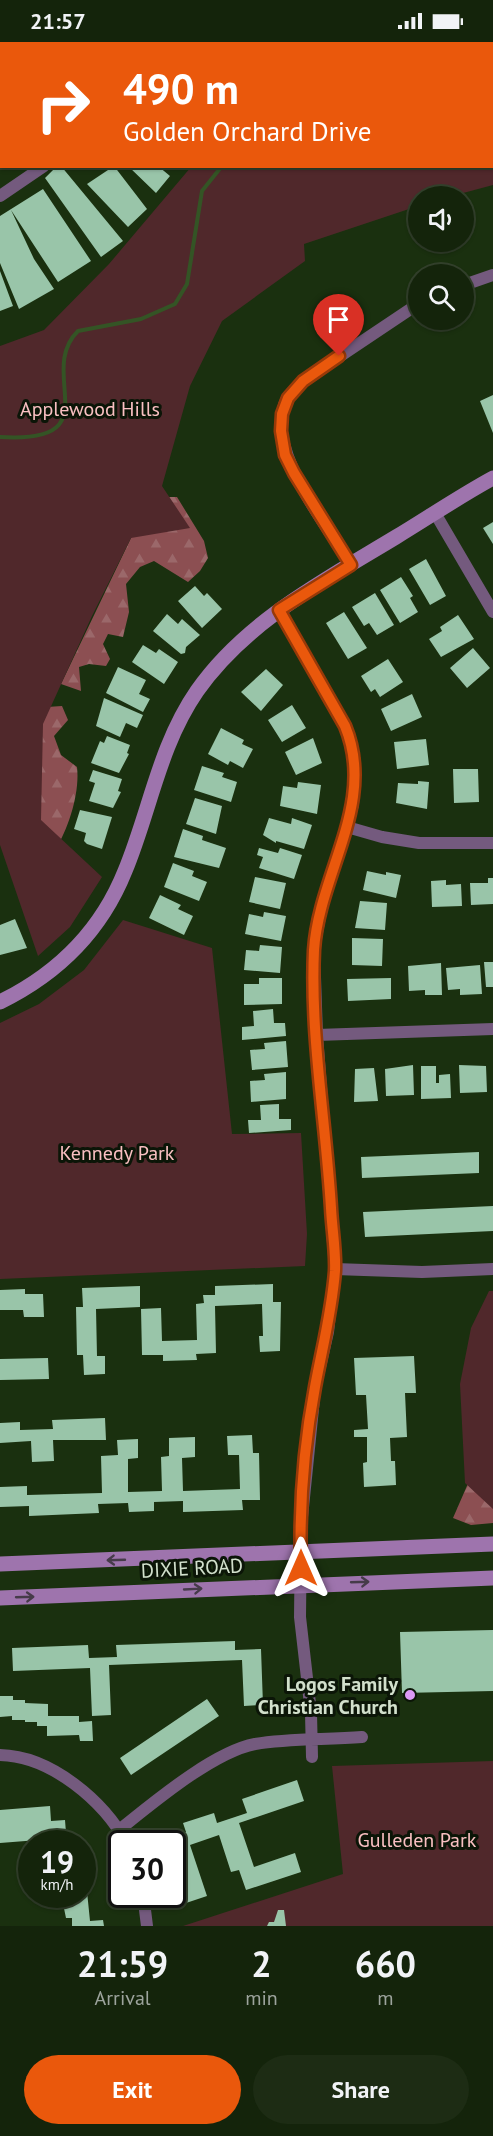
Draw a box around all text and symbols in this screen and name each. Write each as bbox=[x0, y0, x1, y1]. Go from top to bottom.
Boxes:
text: 21:57 bbox=[30, 7, 86, 35]
text: 490 m bbox=[123, 61, 239, 116]
icon: right bbox=[24, 66, 102, 144]
text: Golden Orchard Drive bbox=[123, 114, 372, 148]
map controls bbox=[408, 186, 474, 330]
button: sound bbox=[408, 186, 474, 252]
button: search bbox=[408, 264, 474, 330]
pin bbox=[313, 294, 364, 356]
icon: arrive bbox=[322, 303, 355, 336]
park label: Applewood Hills bbox=[20, 396, 160, 422]
park label: Kennedy Park bbox=[60, 1140, 175, 1166]
position arrow bbox=[269, 1536, 333, 1600]
street label: DIXIE ROAD bbox=[140, 1552, 244, 1584]
one-way arrow bbox=[106, 1554, 126, 1565]
one-way arrow bbox=[349, 1577, 369, 1588]
one-way arrow bbox=[182, 1584, 202, 1595]
one-way arrow bbox=[15, 1591, 35, 1602]
place label: Logos Family Christian Church bbox=[258, 1671, 398, 1720]
marker: Logos Family Christian Church bbox=[403, 1688, 417, 1702]
park label: Gulleden Park bbox=[358, 1827, 477, 1853]
speed limit sign: 30 bbox=[108, 1830, 186, 1908]
text: 19 bbox=[40, 1842, 74, 1881]
text: km/h bbox=[41, 1875, 73, 1894]
text: 21:59 bbox=[77, 1940, 168, 1987]
text: 2 bbox=[251, 1940, 272, 1987]
text: 660 bbox=[355, 1940, 416, 1987]
text: Arrival bbox=[95, 1985, 151, 2011]
text: min bbox=[245, 1985, 278, 2011]
text: m bbox=[377, 1985, 394, 2011]
button: Exit bbox=[24, 2055, 241, 2124]
button: Share bbox=[253, 2055, 469, 2124]

